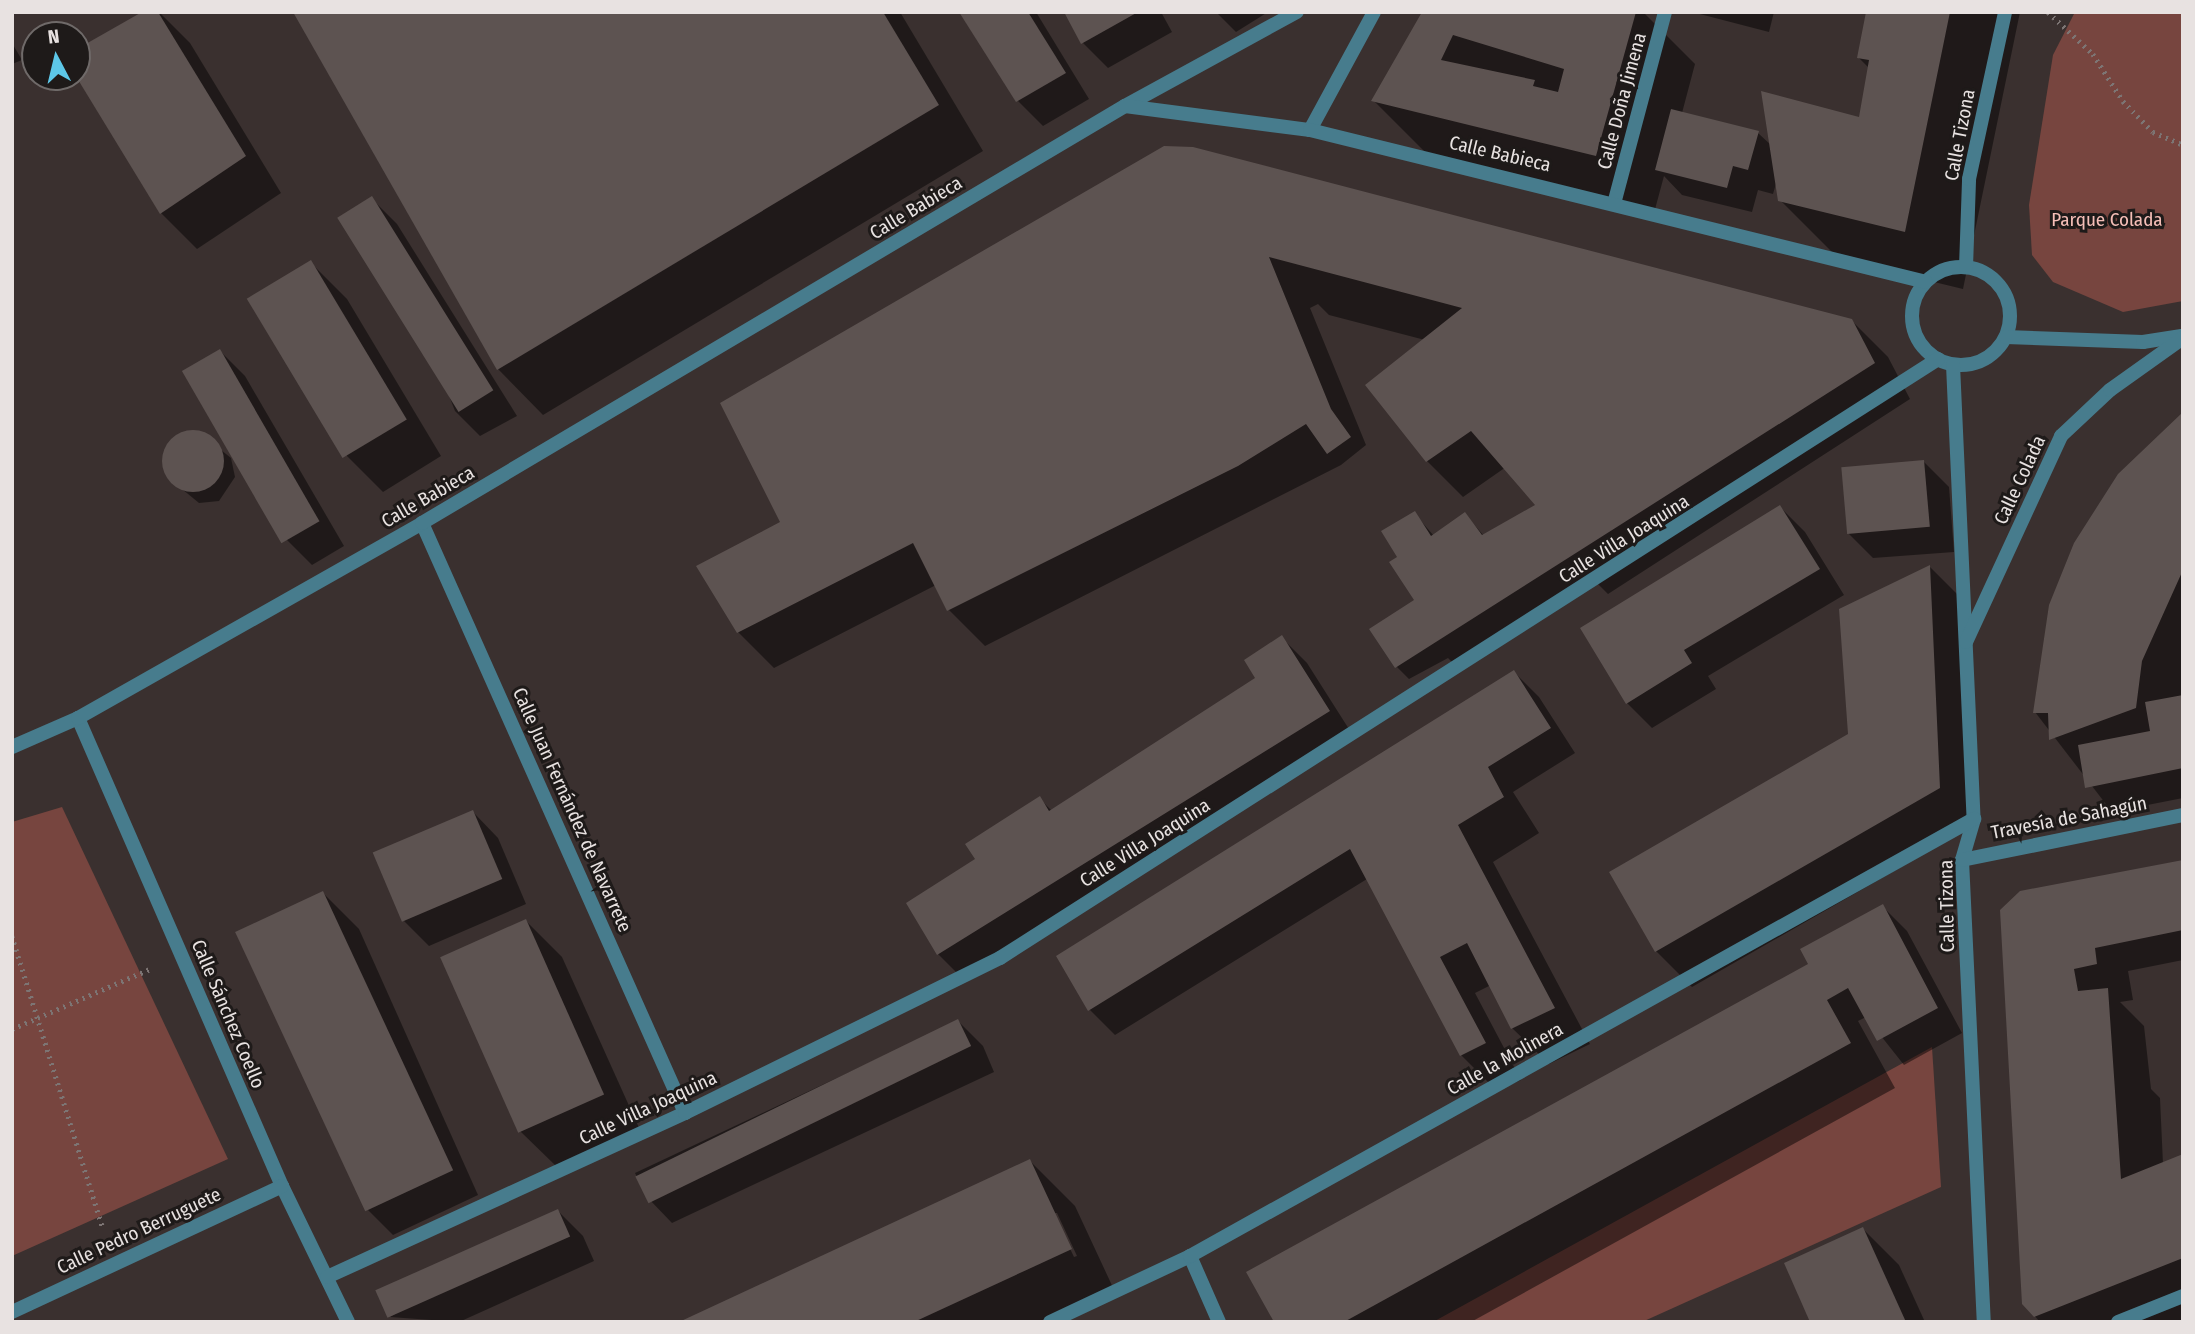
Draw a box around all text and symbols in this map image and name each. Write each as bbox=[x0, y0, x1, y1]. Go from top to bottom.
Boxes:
north arrow bbox=[21, 21, 91, 91]
text: N bbox=[47, 25, 61, 49]
street label: Calle Doña Jimena bbox=[1593, 30, 1651, 172]
street label: Calle Tizona bbox=[1940, 87, 1980, 183]
street label: Calle Babieca bbox=[1447, 131, 1553, 177]
street label: Calle Babieca bbox=[866, 172, 966, 244]
park label: Parque Colada bbox=[2051, 209, 2163, 231]
street label: Calle Colada bbox=[1990, 432, 2050, 528]
street label: Calle Babieca bbox=[377, 461, 479, 533]
street label: Calle Villa Joaquina bbox=[1555, 490, 1693, 588]
street label: Calle Juan Fernández de Navarrete bbox=[508, 684, 636, 936]
street label: Travesía de Sahagún bbox=[1989, 792, 2149, 844]
street label: Calle Villa Joaquina bbox=[1076, 794, 1214, 892]
street label: Calle Tizona bbox=[1935, 859, 1959, 953]
street label: Calle Sánchez Coello bbox=[186, 936, 270, 1092]
street label: Calle la Molinera bbox=[1443, 1018, 1567, 1100]
street label: Calle Villa Joaquina bbox=[576, 1066, 720, 1150]
street label: Calle Pedro Berruguete bbox=[53, 1183, 225, 1279]

